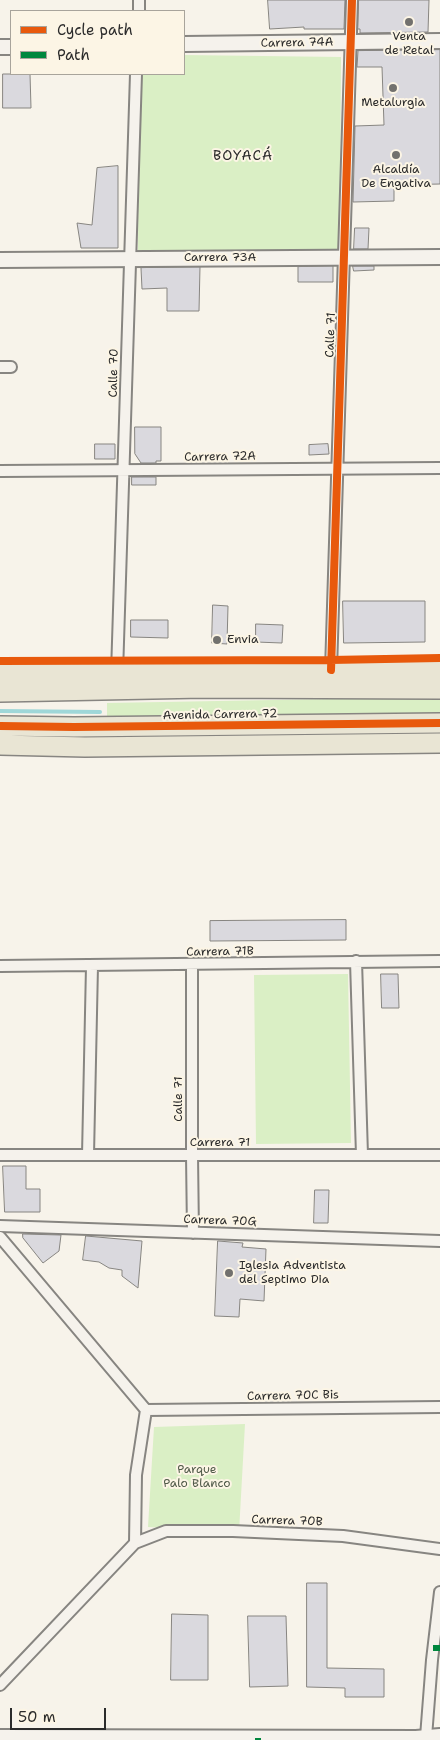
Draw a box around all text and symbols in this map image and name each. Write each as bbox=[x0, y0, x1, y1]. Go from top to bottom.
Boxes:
legend bbox=[10, 10, 185, 75]
marker: Venta de Retal bbox=[403, 16, 415, 28]
text: Cycle path bbox=[57, 20, 133, 40]
place label: Venta de Retal bbox=[385, 30, 433, 58]
street label: Carrera 74A bbox=[260, 35, 334, 51]
text: Path bbox=[57, 45, 90, 65]
marker: Metalurgia bbox=[387, 82, 399, 94]
place label: Metalurgia bbox=[361, 96, 425, 110]
district label: BOYACÁ bbox=[212, 148, 274, 164]
marker: Alcaldía De Engativa bbox=[390, 149, 402, 161]
place label: Alcaldía De Engativa bbox=[361, 163, 431, 191]
street label: Carrera 73A bbox=[184, 251, 256, 265]
street label: Calle 71 bbox=[323, 312, 339, 358]
street label: Calle 70 bbox=[106, 348, 122, 398]
street label: Carrera 72A bbox=[184, 449, 256, 465]
place label: Envia bbox=[227, 633, 258, 647]
marker: Envia bbox=[211, 634, 223, 646]
street label: Avenida Carrera 72 bbox=[163, 707, 277, 723]
street label: Carrera 71B bbox=[186, 944, 254, 960]
street label: Calle 71 bbox=[172, 1076, 186, 1122]
street label: Carrera 71 bbox=[190, 1136, 250, 1150]
street label: Carrera 70G bbox=[183, 1213, 257, 1229]
place label: Iglesia Adventista del Septimo Dia bbox=[239, 1259, 346, 1287]
marker: Iglesia Adventista del Septimo Dia bbox=[223, 1267, 235, 1279]
street label: Carrera 70C Bis bbox=[247, 1388, 339, 1404]
park label: Parque Palo Blanco bbox=[163, 1463, 231, 1491]
street label: Carrera 70B bbox=[251, 1513, 323, 1529]
scale bar bbox=[12, 1698, 109, 1730]
text: 50 m bbox=[18, 1707, 56, 1727]

